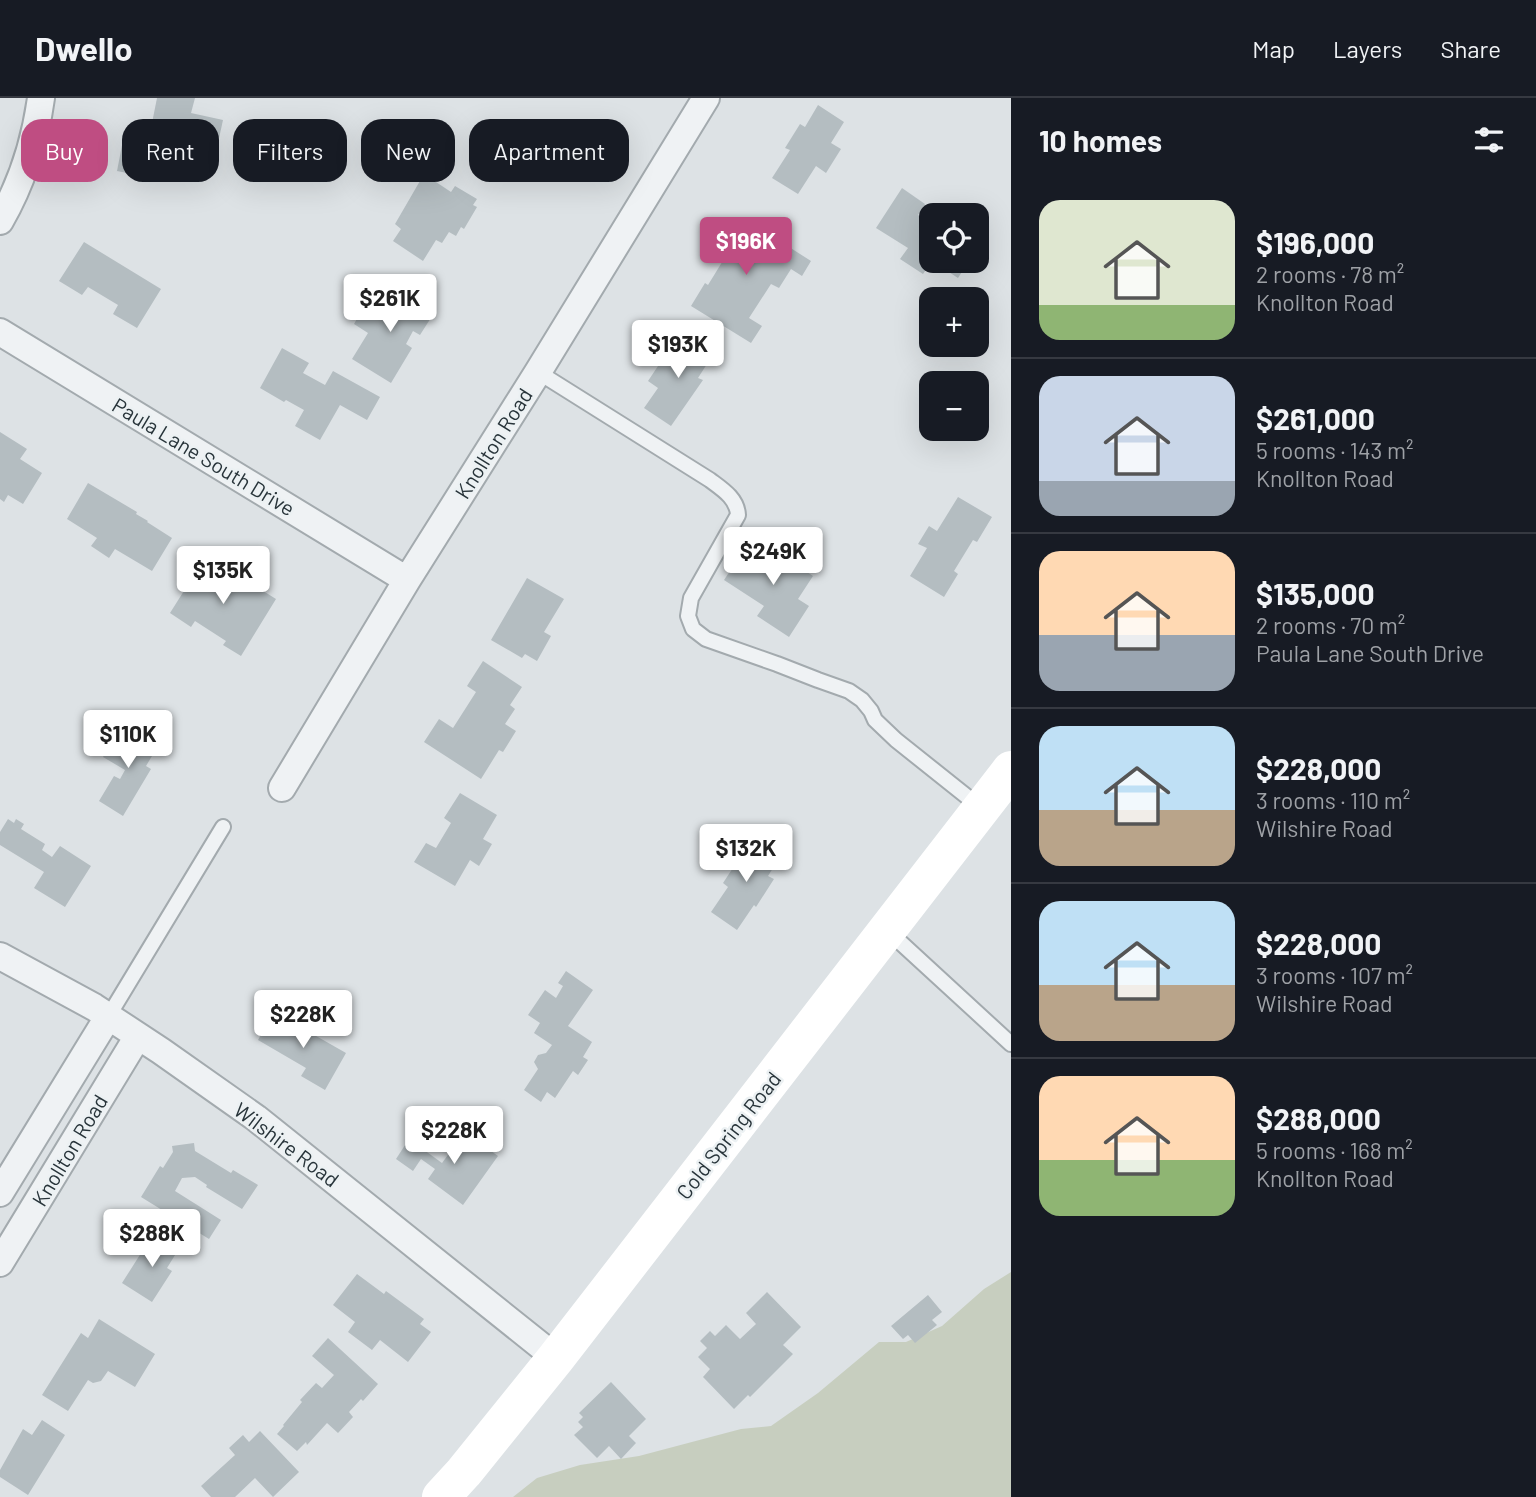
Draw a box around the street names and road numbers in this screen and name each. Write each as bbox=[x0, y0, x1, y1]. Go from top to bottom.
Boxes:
street label: Knollton Road bbox=[449, 383, 537, 503]
street label: Paula Lane South Drive bbox=[108, 392, 300, 520]
street label: Cold Spring Road bbox=[671, 1066, 785, 1204]
street label: Knollton Road bbox=[26, 1090, 112, 1210]
street label: Wilshire Road bbox=[230, 1096, 344, 1192]

